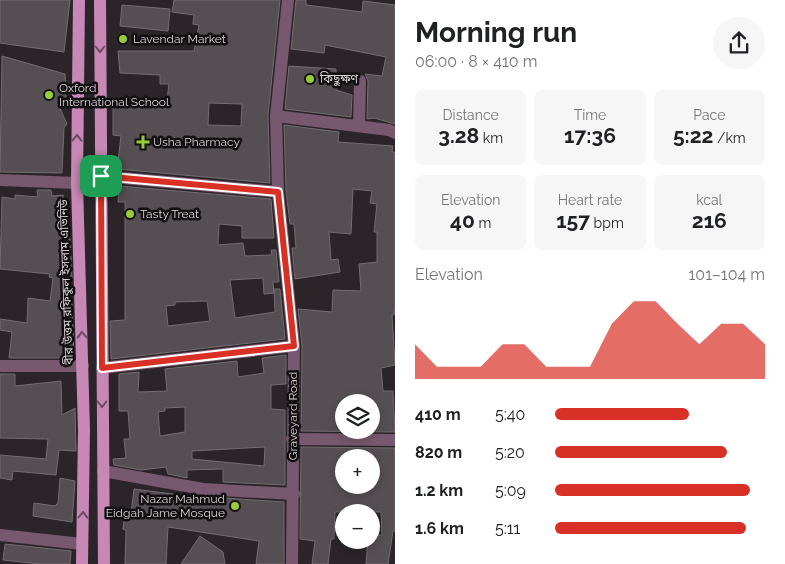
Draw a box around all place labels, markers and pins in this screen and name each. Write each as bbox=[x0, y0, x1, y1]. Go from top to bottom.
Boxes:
place label: Lavendar Market bbox=[133, 32, 226, 46]
marker: Lavendar Market bbox=[117, 33, 129, 45]
place label: কিছুক্ষণ bbox=[319, 71, 358, 87]
marker: কিছুক্ষণ bbox=[304, 73, 316, 85]
place label: Oxford International School bbox=[59, 81, 170, 109]
marker: Oxford International School bbox=[43, 89, 55, 101]
place label: Usha Pharmacy bbox=[153, 135, 241, 149]
marker: Usha Pharmacy bbox=[137, 136, 149, 148]
pin bbox=[80, 155, 122, 197]
place label: Tasty Treat bbox=[140, 207, 199, 221]
marker: Tasty Treat bbox=[124, 208, 136, 220]
place label: Nazar Mahmud Eidgah Jame Mosque bbox=[106, 492, 225, 520]
marker: Nazar Mahmud Eidgah Jame Mosque bbox=[229, 500, 241, 512]

